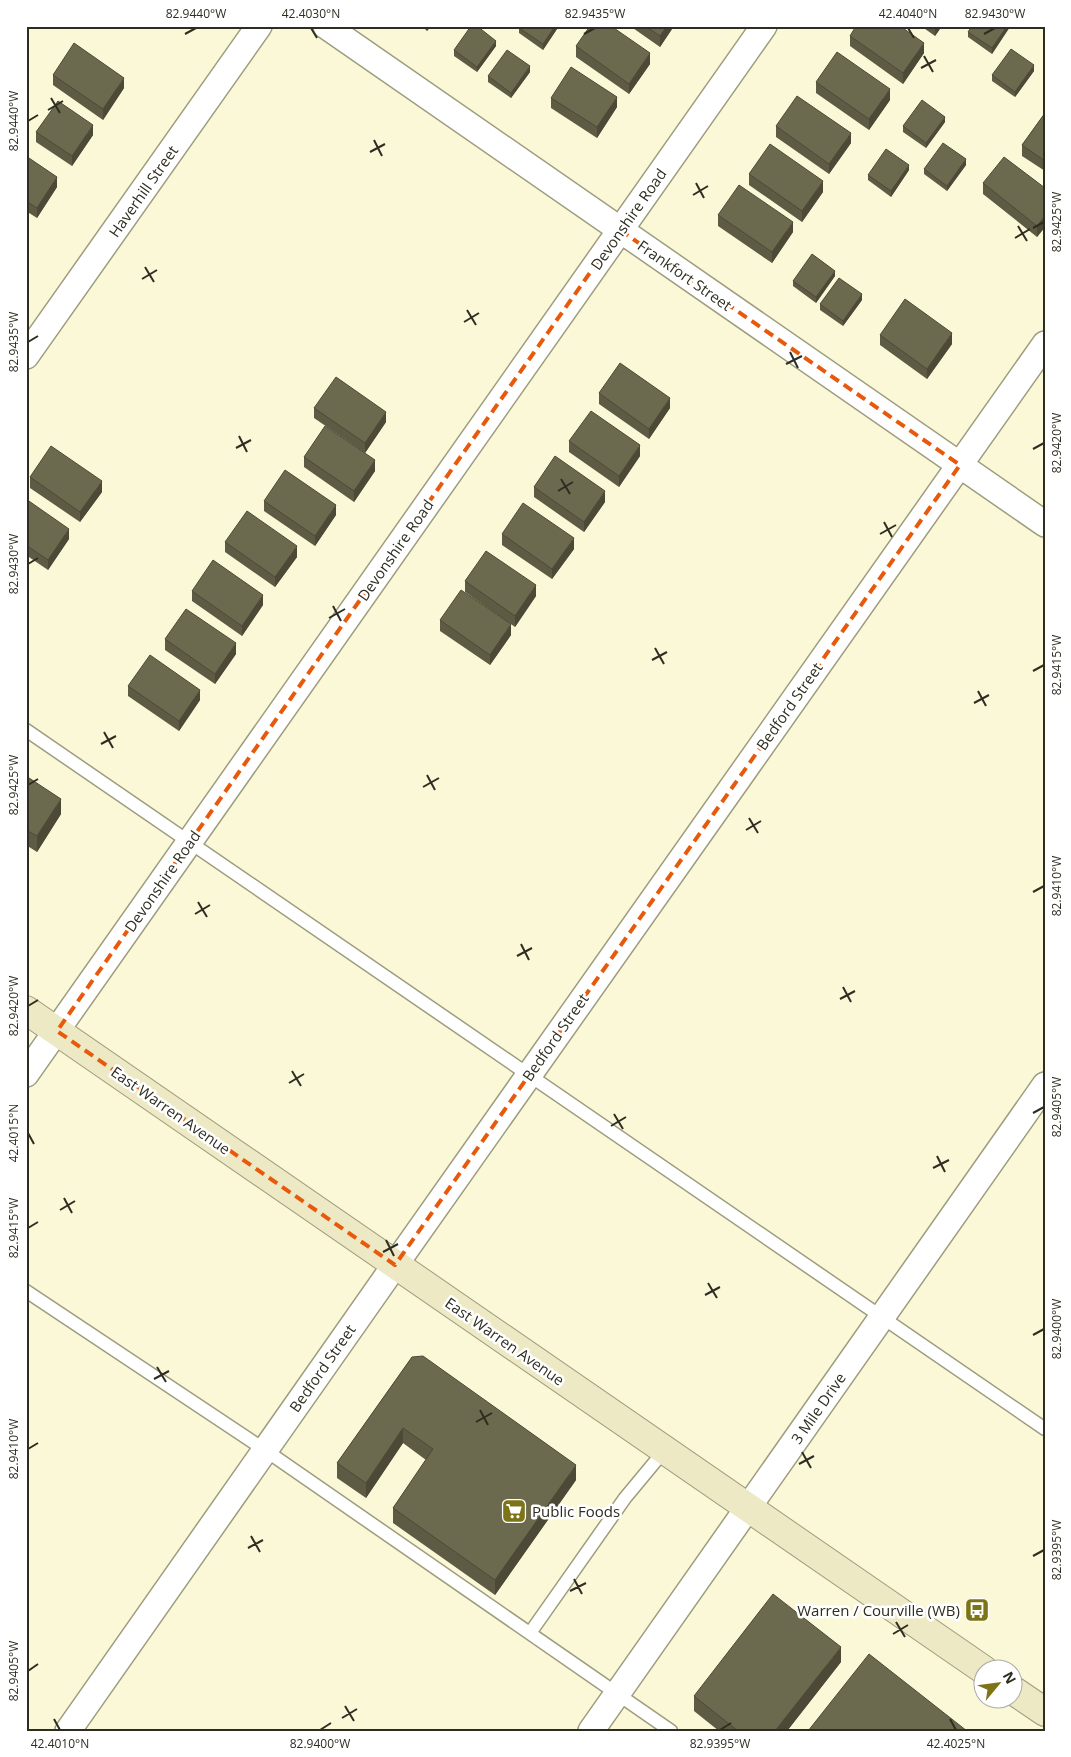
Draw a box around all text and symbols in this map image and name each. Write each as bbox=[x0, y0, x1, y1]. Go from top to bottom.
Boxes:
text: 82.9440°W bbox=[166, 5, 226, 22]
text: 42.4030°N bbox=[282, 5, 340, 22]
text: 82.9435°W bbox=[565, 5, 625, 22]
text: 42.4040°N bbox=[879, 5, 937, 22]
text: 82.9430°W bbox=[965, 5, 1025, 22]
text: 82.9440°W bbox=[5, 91, 22, 151]
street label: Haverhill Street bbox=[104, 141, 182, 241]
street label: Devonshire Road bbox=[586, 164, 670, 274]
text: 82.9425°W bbox=[1048, 192, 1065, 252]
street label: Frankfort Street bbox=[634, 235, 736, 315]
text: 82.9435°W bbox=[5, 312, 22, 372]
text: 82.9420°W bbox=[1048, 413, 1065, 473]
street label: Devonshire Road bbox=[353, 495, 437, 605]
text: 82.9430°W bbox=[5, 534, 22, 594]
text: 82.9415°W bbox=[1048, 635, 1065, 695]
street label: Bedford Street bbox=[751, 658, 827, 754]
text: 82.9425°W bbox=[5, 755, 22, 815]
street label: Devonshire Road bbox=[120, 826, 204, 936]
text: 82.9410°W bbox=[1048, 856, 1065, 916]
text: 82.9420°W bbox=[5, 976, 22, 1036]
street label: Bedford Street bbox=[517, 989, 593, 1085]
street label: East Warren Avenue bbox=[107, 1061, 235, 1159]
text: 82.9405°W bbox=[1048, 1077, 1065, 1137]
text: 42.4015°N bbox=[5, 1104, 22, 1162]
text: 82.9415°W bbox=[5, 1198, 22, 1258]
street label: East Warren Avenue bbox=[441, 1292, 569, 1390]
text: 82.9400°W bbox=[1048, 1299, 1065, 1359]
street label: Bedford Street bbox=[284, 1320, 360, 1416]
street label: 3 Mile Drive bbox=[786, 1368, 850, 1448]
text: 82.9410°W bbox=[5, 1419, 22, 1479]
supermarket icon: Public Foods bbox=[501, 1498, 527, 1524]
place label: Public Foods bbox=[532, 1501, 620, 1521]
text: 82.9395°W bbox=[1048, 1520, 1065, 1580]
bus stop icon: Warren / Courville (WB) bbox=[964, 1597, 990, 1623]
place label: Warren / Courville (WB) bbox=[797, 1600, 960, 1620]
text: 82.9405°W bbox=[5, 1641, 22, 1701]
north arrow bbox=[974, 1660, 1024, 1710]
text: N bbox=[999, 1668, 1021, 1687]
text: 42.4010°N bbox=[31, 1735, 89, 1752]
text: 82.9400°W bbox=[290, 1735, 350, 1752]
text: 82.9395°W bbox=[690, 1735, 750, 1752]
text: 42.4025°N bbox=[927, 1735, 985, 1752]

